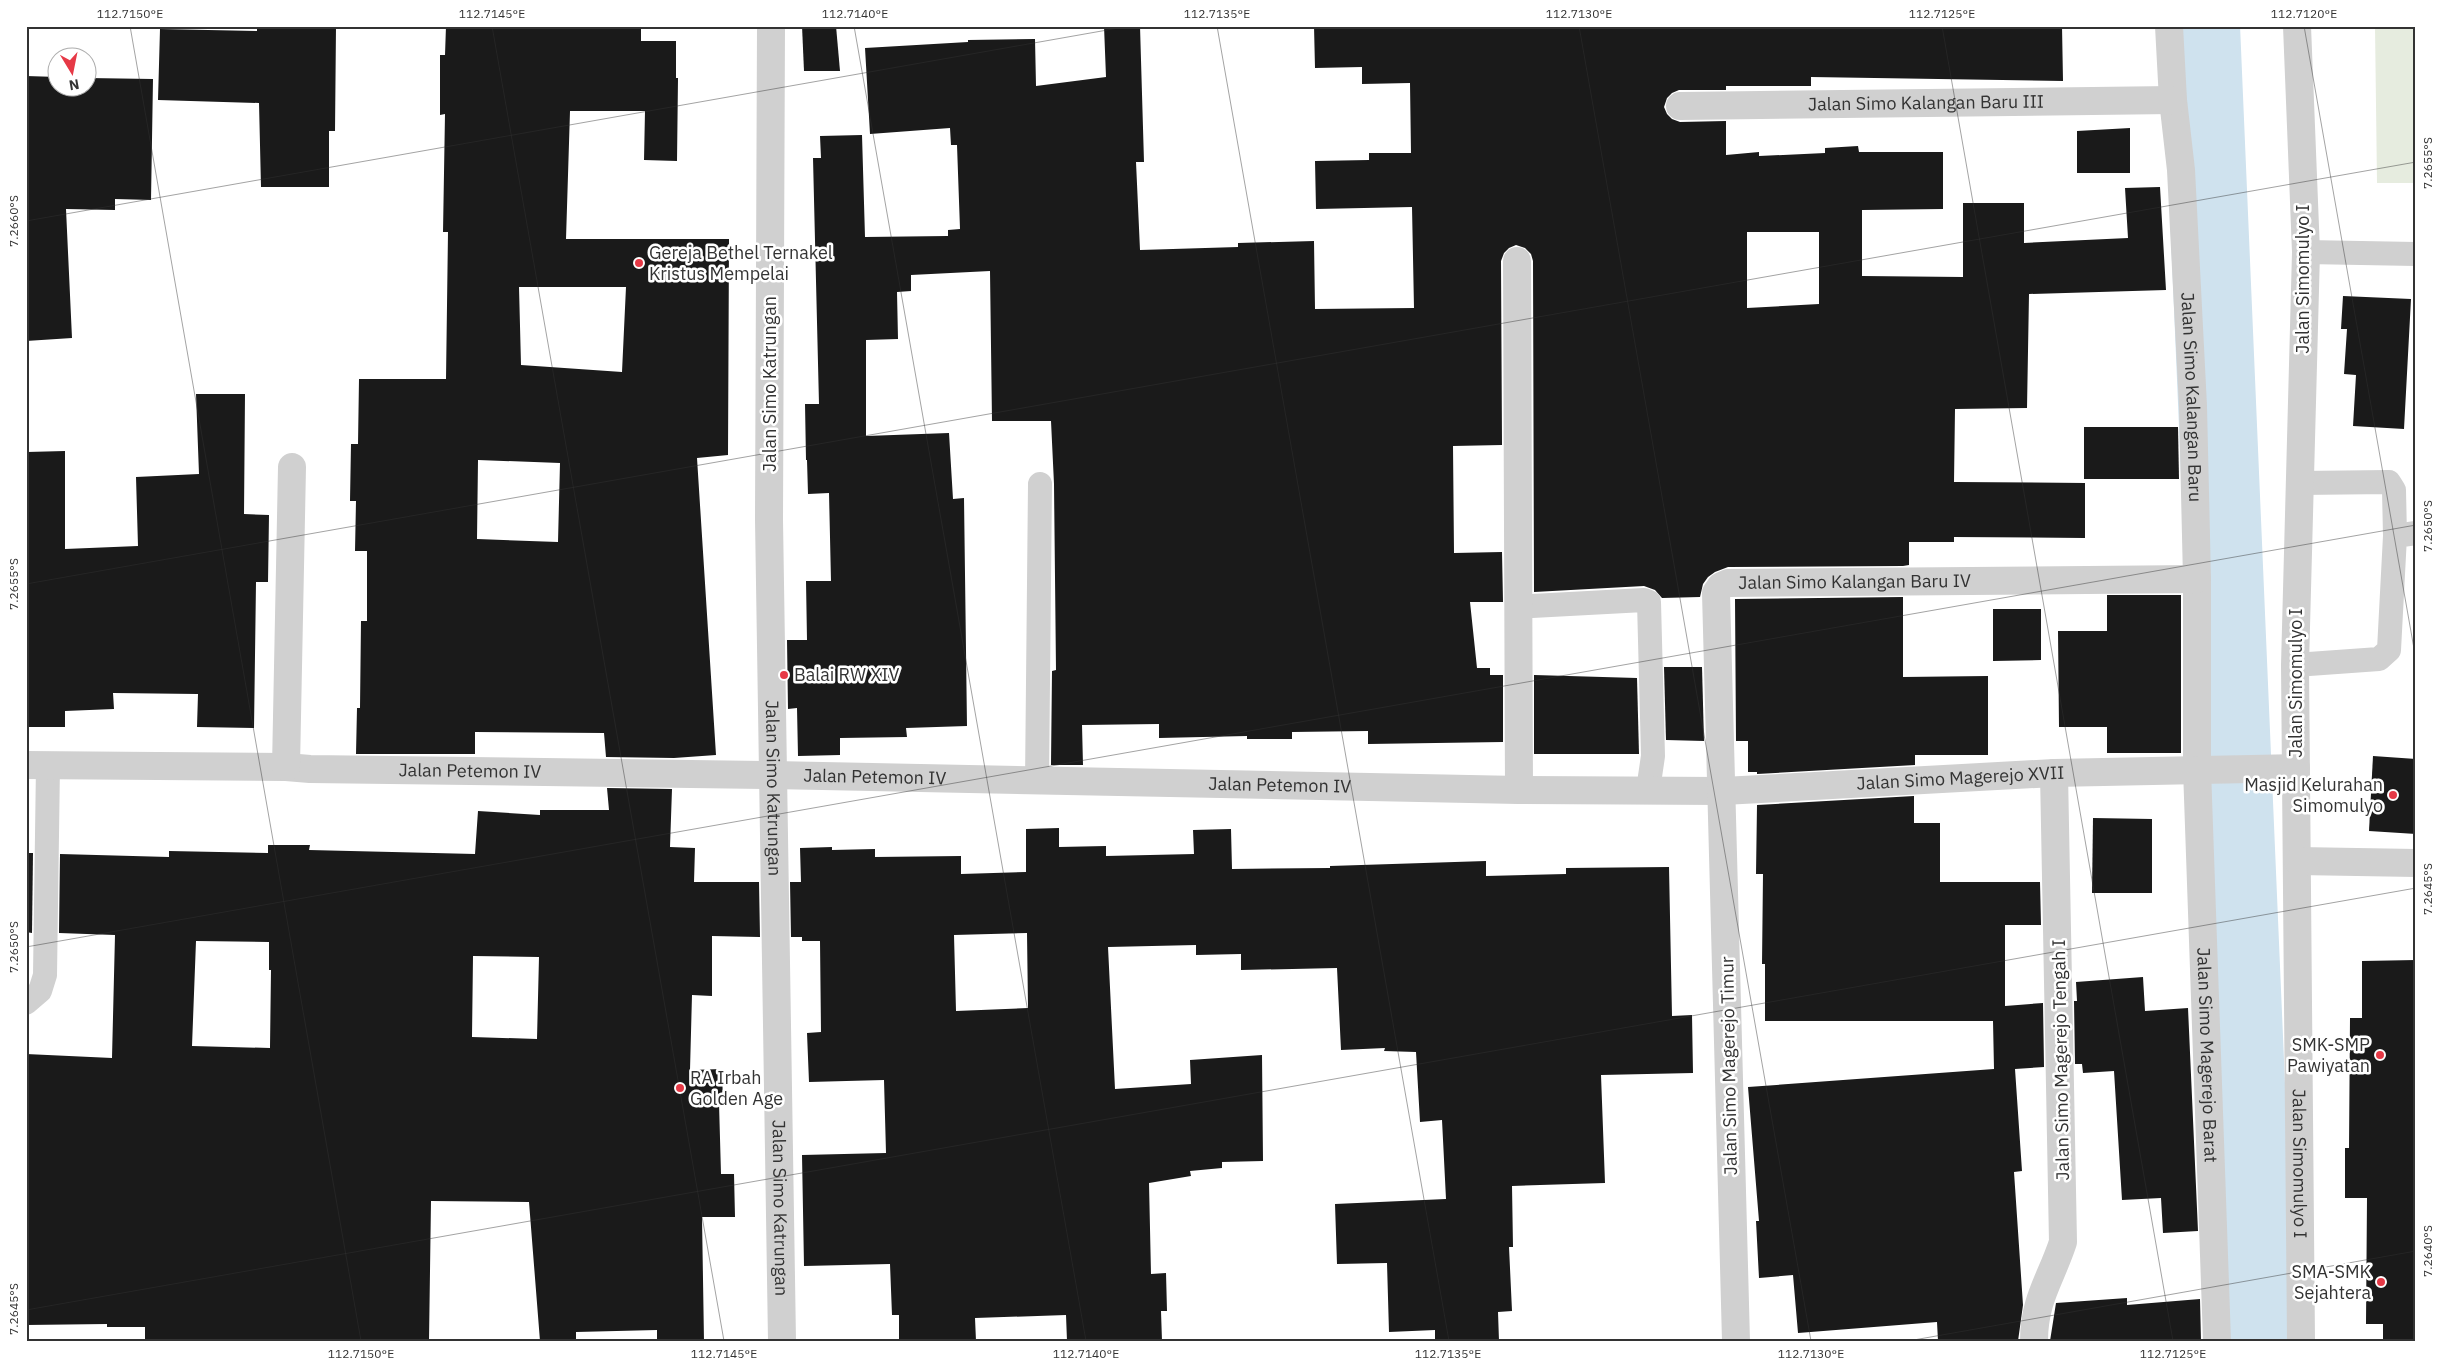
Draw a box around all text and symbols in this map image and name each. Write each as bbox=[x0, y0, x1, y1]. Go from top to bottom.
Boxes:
text: 112.7150°E bbox=[97, 6, 163, 21]
text: 112.7145°E bbox=[459, 6, 525, 21]
text: 112.7140°E bbox=[822, 6, 888, 21]
text: 112.7135°E bbox=[1184, 6, 1250, 21]
text: 112.7130°E bbox=[1546, 6, 1612, 21]
text: 112.7125°E bbox=[1909, 6, 1975, 21]
text: 112.7120°E bbox=[2271, 6, 2337, 21]
north arrow bbox=[48, 48, 98, 98]
text: N bbox=[68, 75, 81, 95]
street label: Jalan Simo Kalangan Baru III bbox=[1808, 90, 2044, 115]
text: 7.2655°S bbox=[2420, 137, 2435, 189]
text: 7.2660°S bbox=[6, 195, 21, 247]
street label: Jalan Simomulyo I bbox=[2291, 204, 2314, 354]
place label: Gereja Bethel Ternakel Kristus Mempelai bbox=[649, 241, 833, 285]
marker: Gereja Bethel Ternakel Kristus Mempelai bbox=[633, 257, 645, 269]
street label: Jalan Simo Kalangan Baru bbox=[2176, 292, 2207, 502]
street label: Jalan Simo Katrungan bbox=[758, 296, 781, 472]
text: 7.2650°S bbox=[2420, 500, 2435, 552]
text: 7.2655°S bbox=[6, 558, 21, 610]
street label: Jalan Simo Kalangan Baru IV bbox=[1738, 569, 1971, 594]
street label: Jalan Simomulyo I bbox=[2284, 608, 2307, 758]
place label: Balai RW XIV bbox=[794, 663, 900, 686]
marker: Balai RW XIV bbox=[778, 669, 790, 681]
street label: Jalan Simo Katrungan bbox=[761, 700, 787, 876]
street label: Jalan Petemon IV bbox=[398, 758, 542, 783]
street label: Jalan Simo Magerejo XVII bbox=[1856, 761, 2065, 795]
street label: Jalan Petemon IV bbox=[803, 764, 947, 789]
street label: Jalan Petemon IV bbox=[1208, 772, 1351, 798]
place label: Masjid Kelurahan Simomulyo bbox=[2244, 773, 2383, 817]
marker: Masjid Kelurahan Simomulyo bbox=[2387, 789, 2399, 801]
text: 7.2645°S bbox=[2420, 863, 2435, 915]
text: 7.2650°S bbox=[6, 921, 21, 973]
street label: Jalan Simo Magerejo Tengah I bbox=[2047, 939, 2074, 1181]
street label: Jalan Simo Magerejo Barat bbox=[2192, 947, 2223, 1163]
street label: Jalan Simo Magerejo Timur bbox=[1715, 956, 1742, 1176]
place label: SMK-SMP Pawiyatan bbox=[2287, 1033, 2370, 1077]
marker: SMK-SMP Pawiyatan bbox=[2374, 1049, 2386, 1061]
place label: RA Irbah Golden Age bbox=[690, 1066, 783, 1110]
marker: RA Irbah Golden Age bbox=[674, 1082, 686, 1094]
street label: Jalan Simomulyo I bbox=[2288, 1089, 2312, 1239]
street label: Jalan Simo Katrungan bbox=[767, 1120, 793, 1296]
text: 7.2640°S bbox=[2420, 1225, 2435, 1277]
place label: SMA-SMK Sejahtera bbox=[2291, 1260, 2372, 1304]
marker: SMA-SMK Sejahtera bbox=[2375, 1276, 2387, 1288]
text: 7.2645°S bbox=[6, 1283, 21, 1335]
text: 112.7150°E bbox=[328, 1346, 394, 1361]
text: 112.7145°E bbox=[691, 1346, 757, 1361]
text: 112.7140°E bbox=[1053, 1346, 1119, 1361]
text: 112.7135°E bbox=[1415, 1346, 1481, 1361]
text: 112.7130°E bbox=[1778, 1346, 1844, 1361]
text: 112.7125°E bbox=[2140, 1346, 2206, 1361]

